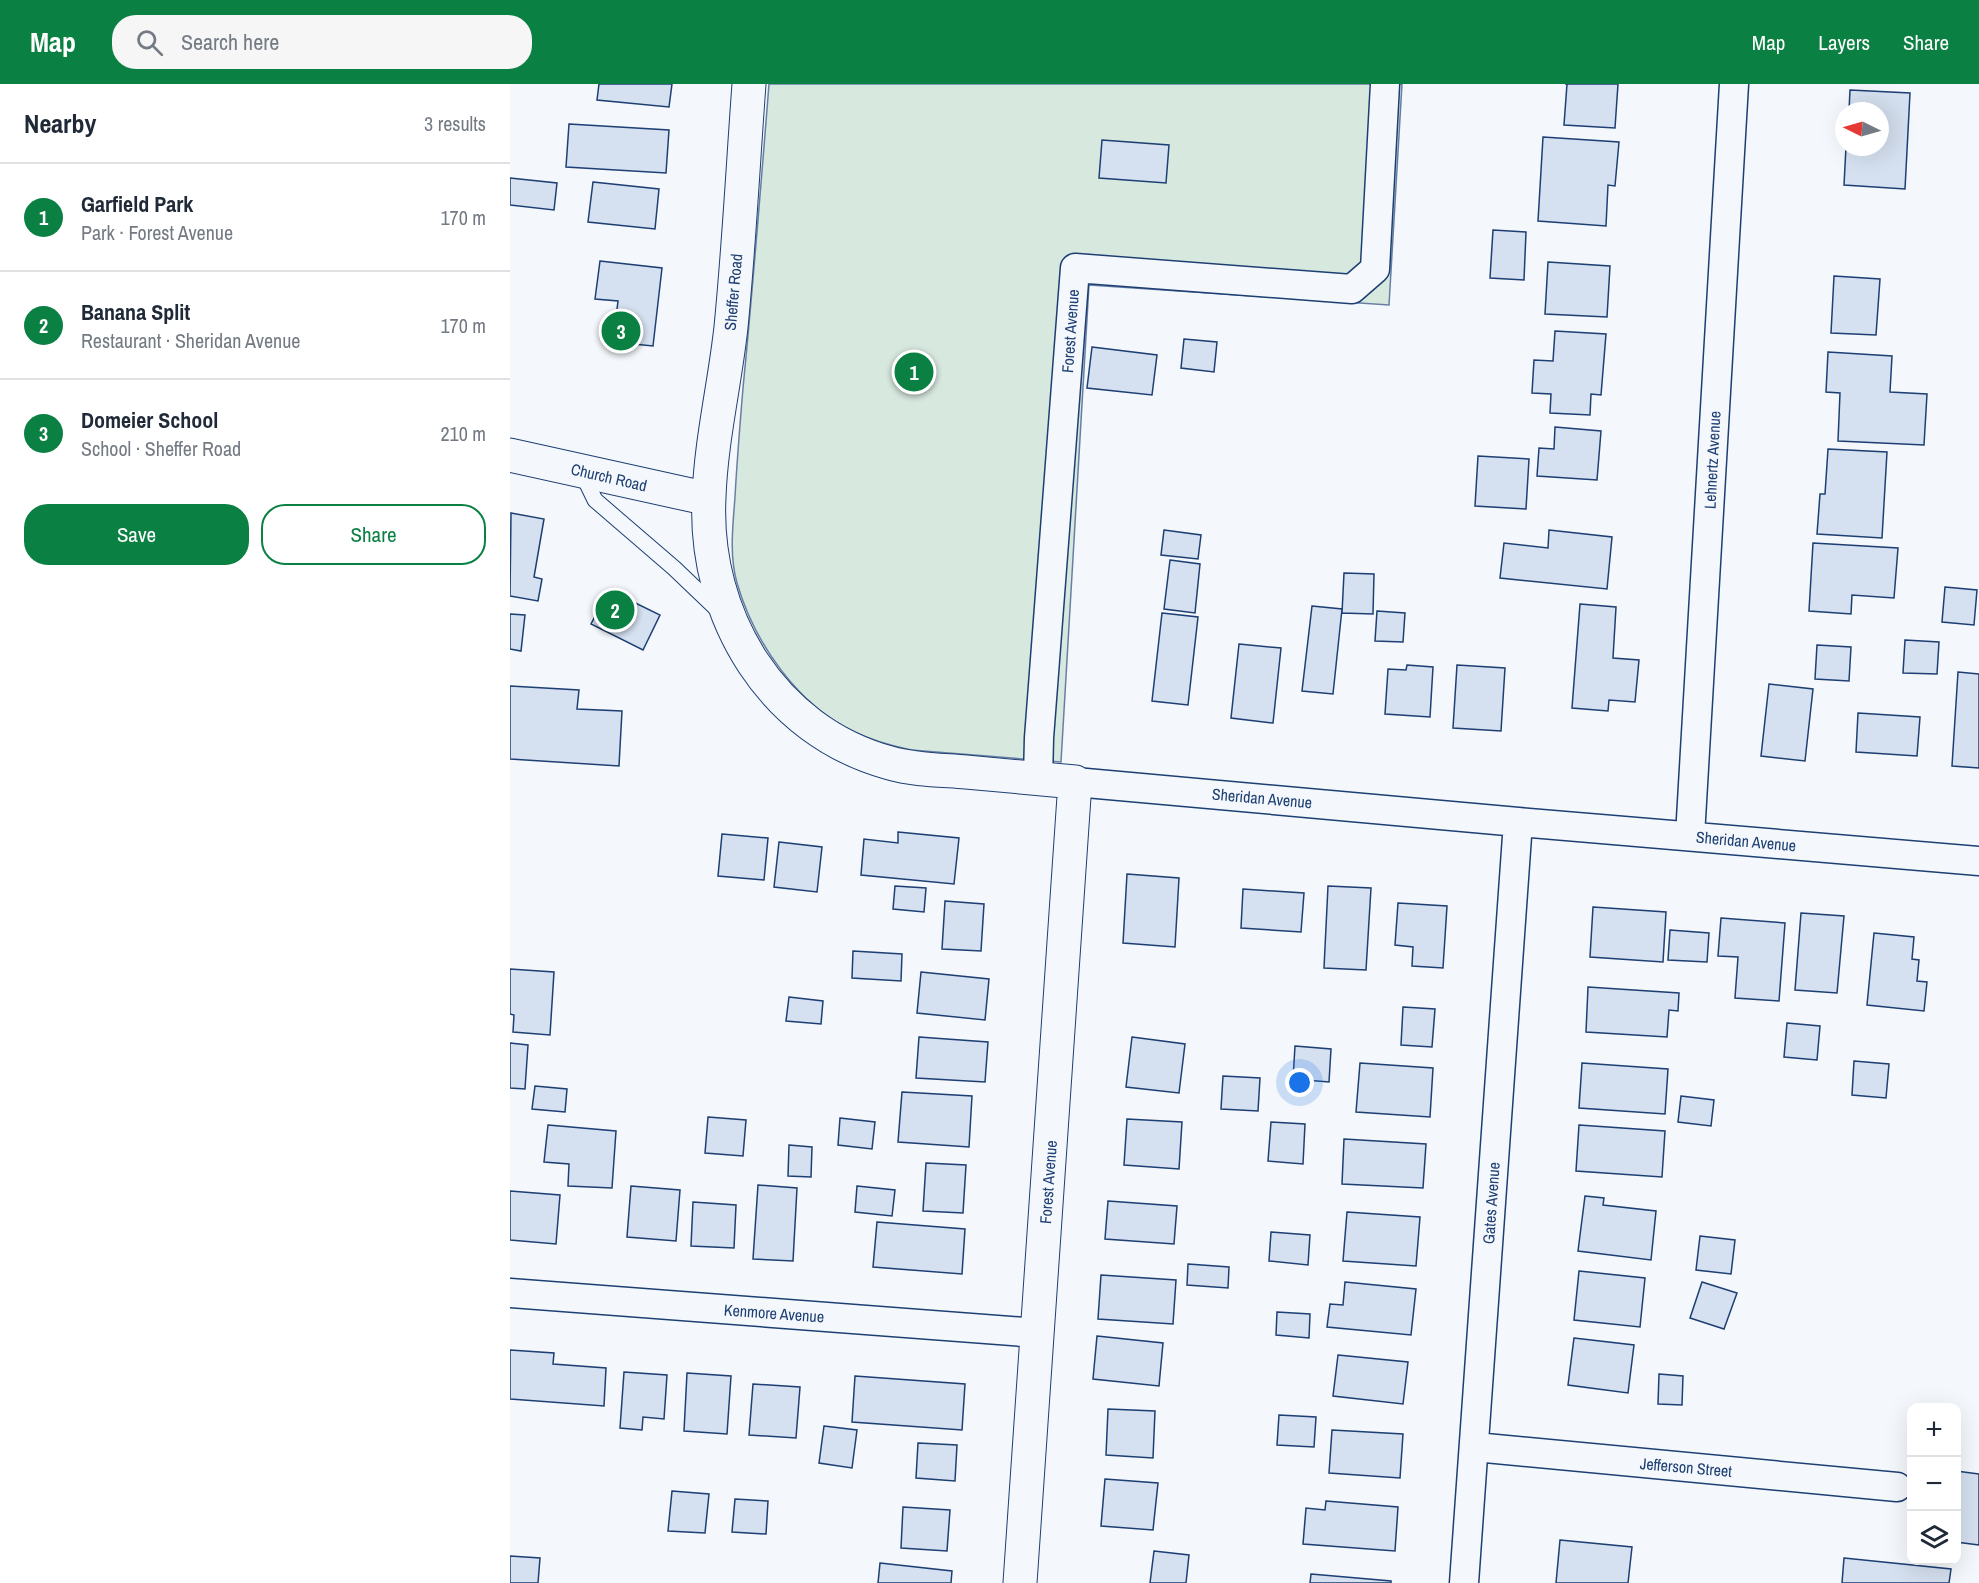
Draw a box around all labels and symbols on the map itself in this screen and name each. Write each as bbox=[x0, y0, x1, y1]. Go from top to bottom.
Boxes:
north arrow bbox=[1835, 102, 1889, 156]
street label: Sheffer Road bbox=[719, 253, 747, 331]
street label: Forest Avenue bbox=[1056, 288, 1084, 374]
pin: 3 bbox=[602, 308, 640, 354]
pin: 1 bbox=[894, 350, 934, 394]
street label: Lehnertz Avenue bbox=[1698, 410, 1726, 510]
street label: Church Road bbox=[569, 458, 649, 496]
pin: 2 bbox=[596, 588, 634, 632]
street label: Sheridan Avenue bbox=[1211, 783, 1313, 813]
street label: Sheridan Avenue bbox=[1695, 826, 1797, 856]
your location bbox=[1285, 1068, 1314, 1097]
street label: Forest Avenue bbox=[1034, 1139, 1062, 1225]
street label: Gates Avenue bbox=[1477, 1161, 1505, 1245]
street label: Kenmore Avenue bbox=[723, 1299, 825, 1327]
street label: Jefferson Street bbox=[1639, 1452, 1733, 1482]

